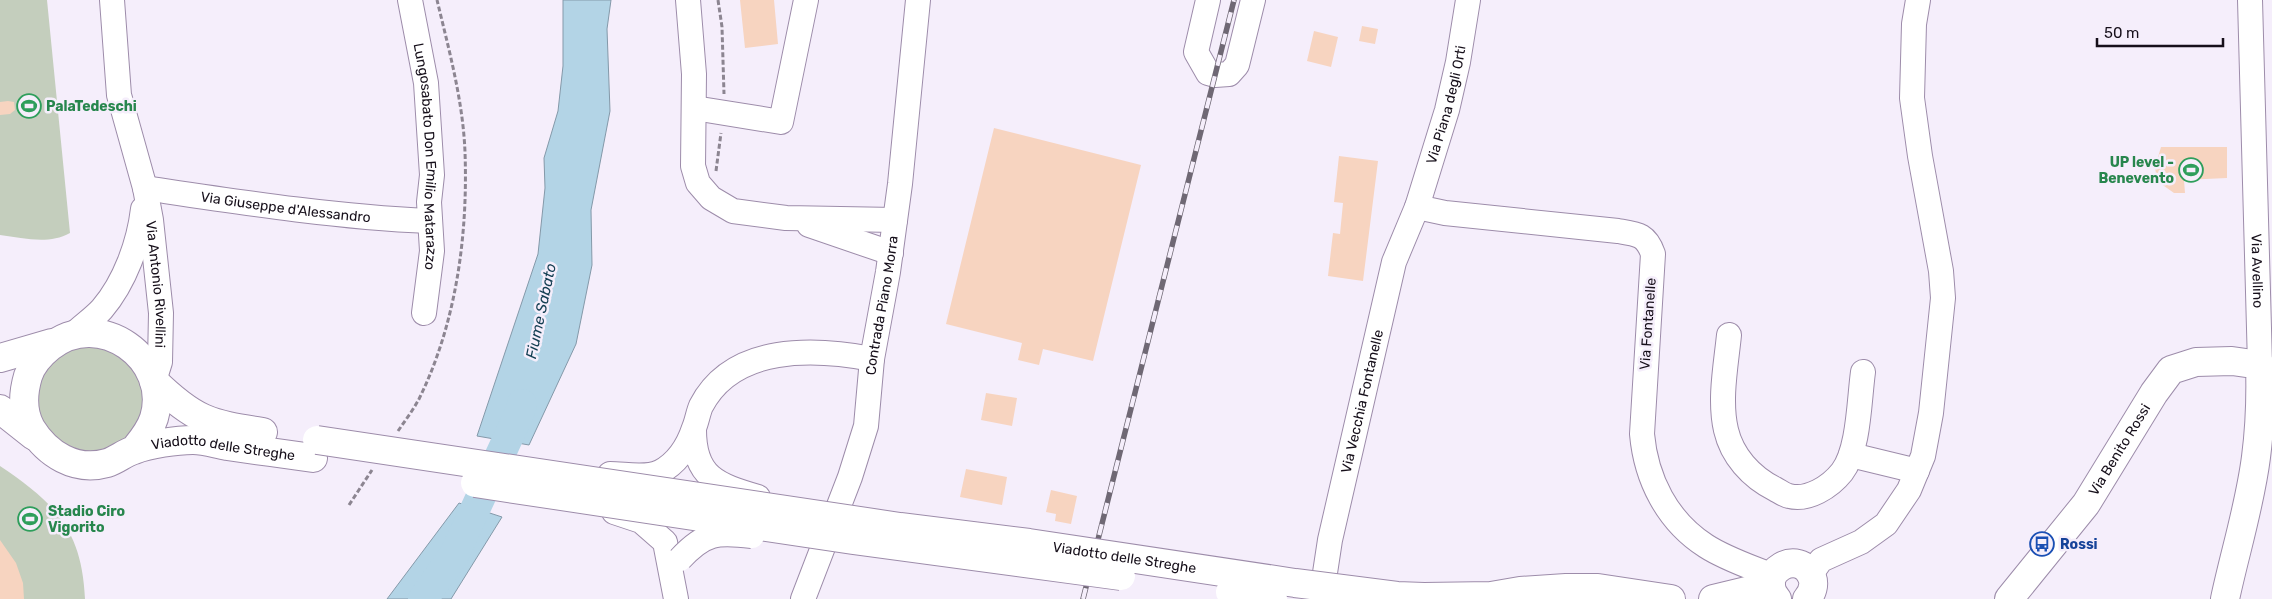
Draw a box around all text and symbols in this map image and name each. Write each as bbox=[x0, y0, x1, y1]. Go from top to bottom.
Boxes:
scale bar bbox=[2097, 15, 2223, 47]
text: 50 m bbox=[2104, 24, 2139, 42]
street label: Lungosabato Don Emilio Matarazzo bbox=[410, 41, 441, 271]
street label: Via Piana degli Orti bbox=[1422, 44, 1469, 166]
sports icon: PalaTedeschi bbox=[16, 93, 42, 119]
place label: PalaTedeschi bbox=[46, 98, 137, 115]
place label: UP level - Benevento bbox=[2098, 154, 2174, 187]
sports icon: UP level - Benevento bbox=[2178, 157, 2204, 183]
street label: Via Giuseppe d'Alessandro bbox=[200, 188, 371, 226]
street label: Via Antonio Rivellini bbox=[143, 220, 170, 348]
street label: Via Avellino bbox=[2248, 233, 2267, 308]
street label: Contrada Piano Morra bbox=[862, 234, 901, 376]
water label: Fiume Sabato bbox=[522, 261, 560, 360]
street label: Via Fontanelle bbox=[1636, 277, 1660, 371]
street label: Via Vecchia Fontanelle bbox=[1337, 328, 1387, 475]
street label: Via Benito Rossi bbox=[2085, 401, 2154, 499]
street label: Viadotto delle Streghe bbox=[150, 431, 296, 464]
place label: Stadio Ciro Vigorito bbox=[48, 503, 125, 536]
sports icon: Stadio Ciro Vigorito bbox=[17, 506, 43, 532]
bus stop icon: Rossi bbox=[2029, 531, 2055, 557]
place label: Rossi bbox=[2060, 536, 2098, 553]
street label: Viadotto delle Streghe bbox=[1051, 538, 1198, 577]

